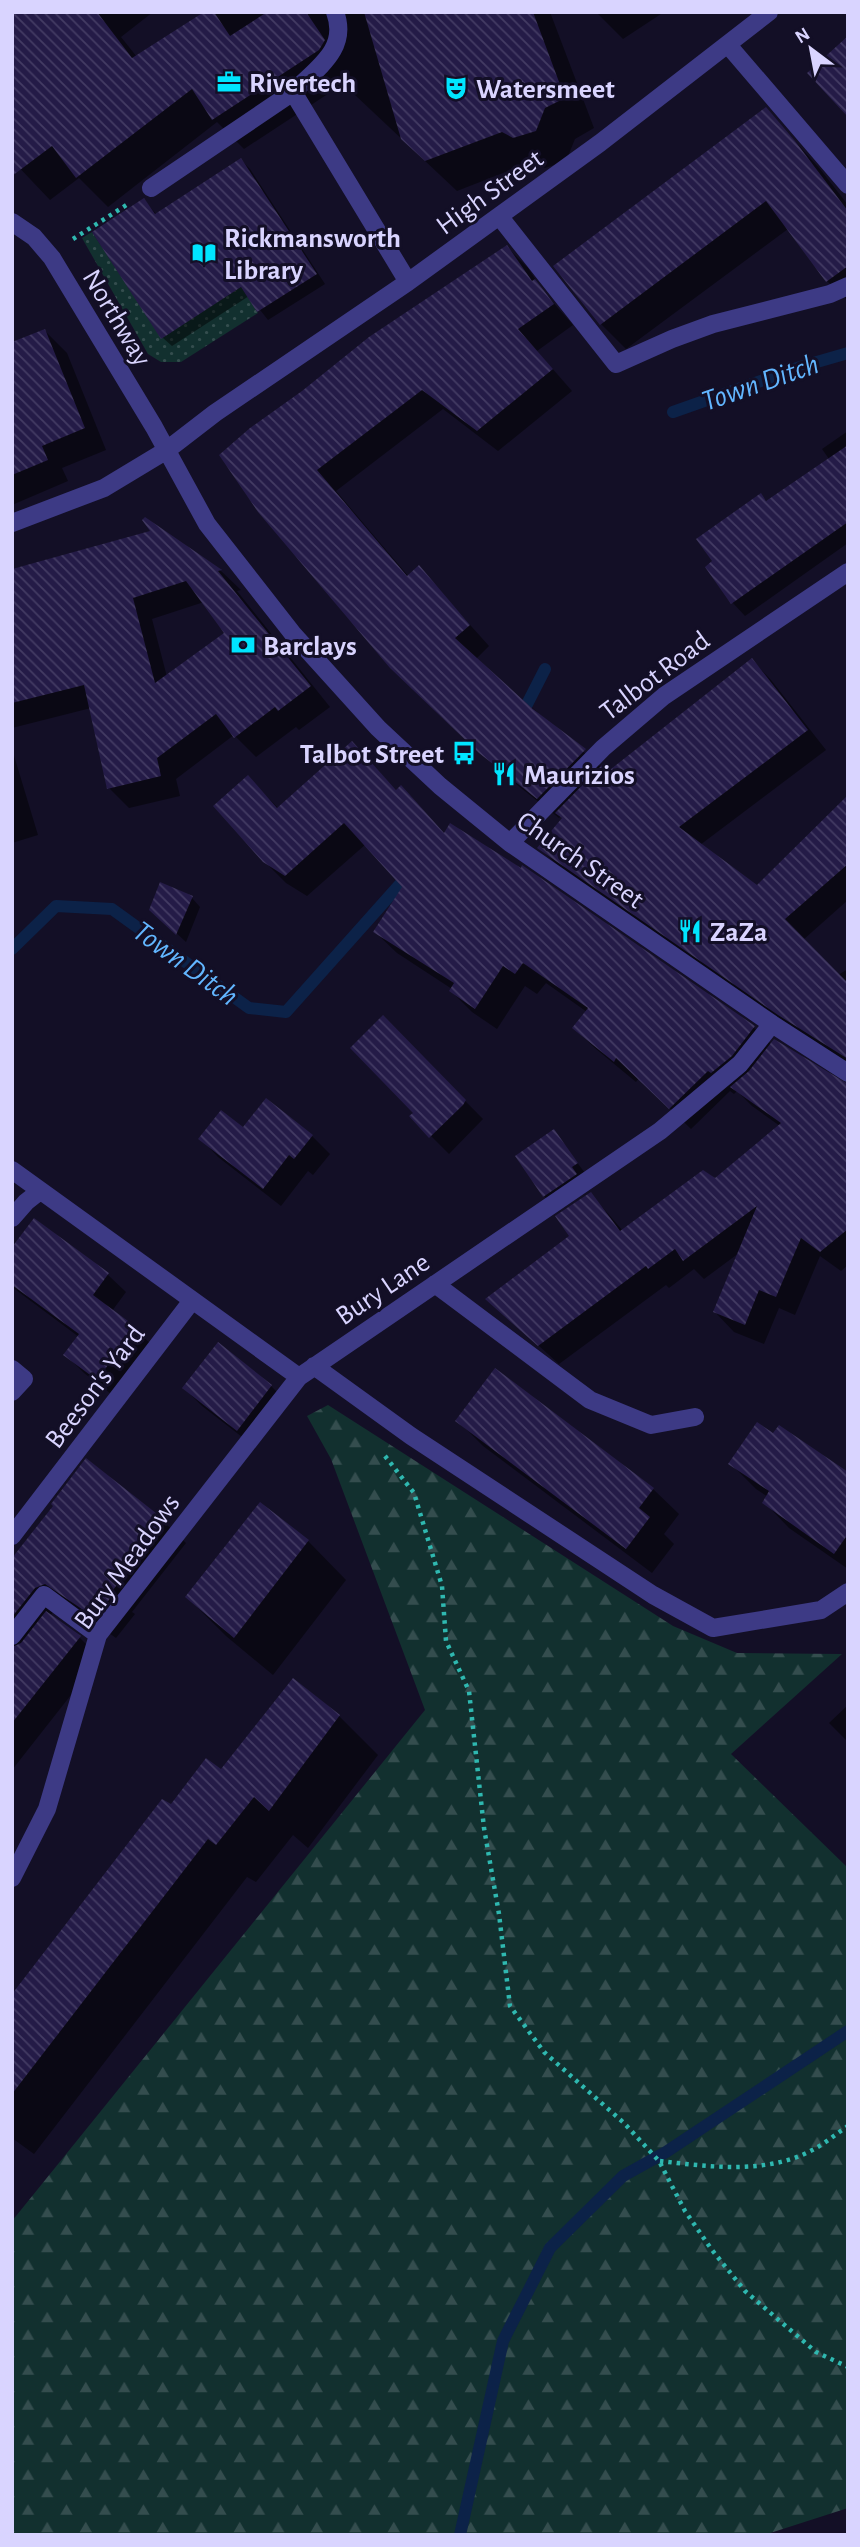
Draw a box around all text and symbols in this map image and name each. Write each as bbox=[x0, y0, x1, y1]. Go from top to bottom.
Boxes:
north arrow bbox=[776, 14, 846, 84]
text: N bbox=[792, 24, 813, 47]
office icon: Rivertech bbox=[215, 68, 243, 96]
place label: Rivertech bbox=[249, 70, 356, 98]
theatre icon: Watersmeet bbox=[442, 74, 470, 102]
place label: Watersmeet bbox=[476, 76, 615, 104]
street label: High Street bbox=[432, 145, 549, 241]
place label: Rickmansworth Library bbox=[224, 225, 401, 285]
library icon: Rickmansworth Library bbox=[190, 239, 218, 267]
street label: Northway bbox=[77, 265, 156, 371]
water label: Town Ditch bbox=[698, 349, 823, 417]
street label: Talbot Road bbox=[595, 627, 715, 727]
bank icon: Barclays bbox=[229, 631, 257, 659]
place label: Barclays bbox=[263, 633, 357, 661]
bus stop icon: Talbot Street bbox=[450, 739, 478, 767]
place label: Talbot Street bbox=[300, 741, 445, 769]
restaurant icon: Maurizios bbox=[490, 760, 518, 788]
place label: Maurizios bbox=[524, 762, 635, 790]
street label: Church Street bbox=[511, 807, 649, 915]
water label: Town Ditch bbox=[127, 916, 243, 1012]
restaurant icon: ZaZa bbox=[676, 917, 704, 945]
place label: ZaZa bbox=[710, 919, 768, 947]
street label: Bury Lane bbox=[331, 1248, 435, 1331]
street label: Beeson's Yard bbox=[41, 1321, 151, 1454]
street label: Bury Meadows bbox=[69, 1489, 186, 1635]

